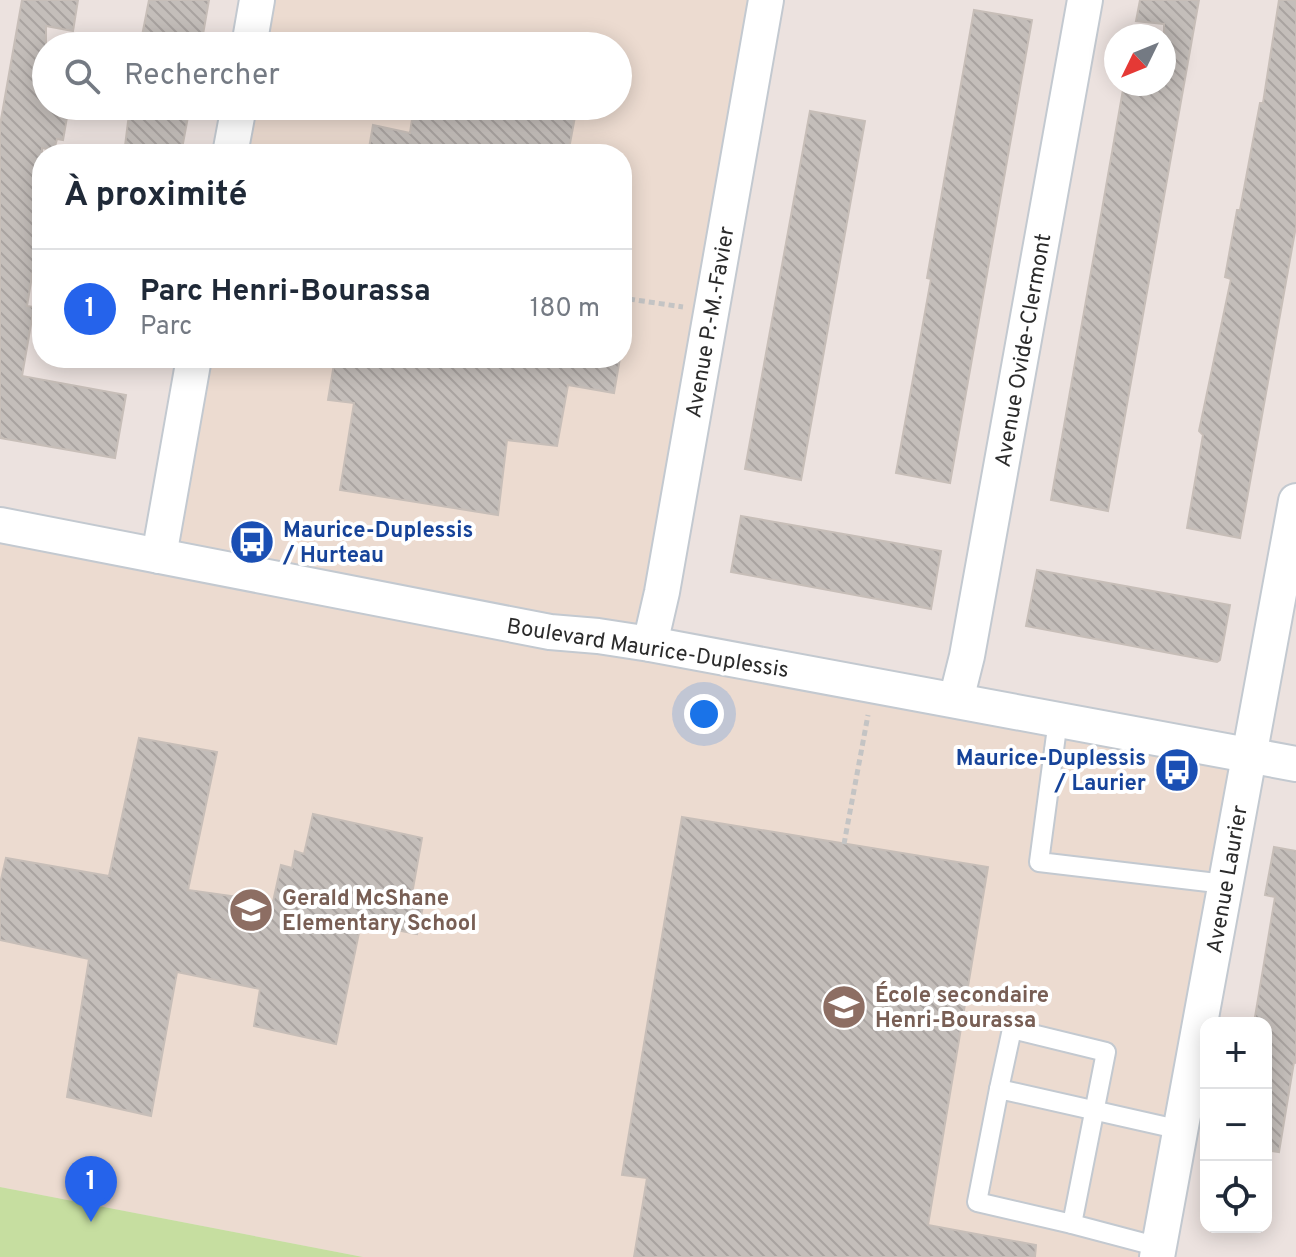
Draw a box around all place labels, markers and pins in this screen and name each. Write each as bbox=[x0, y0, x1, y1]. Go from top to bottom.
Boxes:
bus stop icon: Maurice-Duplessis / Hurteau bbox=[228, 518, 276, 566]
place label: Maurice-Duplessis / Hurteau bbox=[282, 518, 473, 570]
place label: Maurice-Duplessis / Laurier bbox=[956, 746, 1146, 798]
bus stop icon: Maurice-Duplessis / Laurier bbox=[1153, 746, 1201, 794]
school or university icon: Gerald McShane Elementary School bbox=[227, 886, 275, 934]
place label: Gerald McShane Elementary School bbox=[282, 886, 477, 938]
place label: École secondaire Henri-Bourassa bbox=[875, 981, 1049, 1035]
school or university icon: École secondaire Henri-Bourassa bbox=[820, 983, 868, 1031]
pin: 1 bbox=[65, 1156, 117, 1222]

